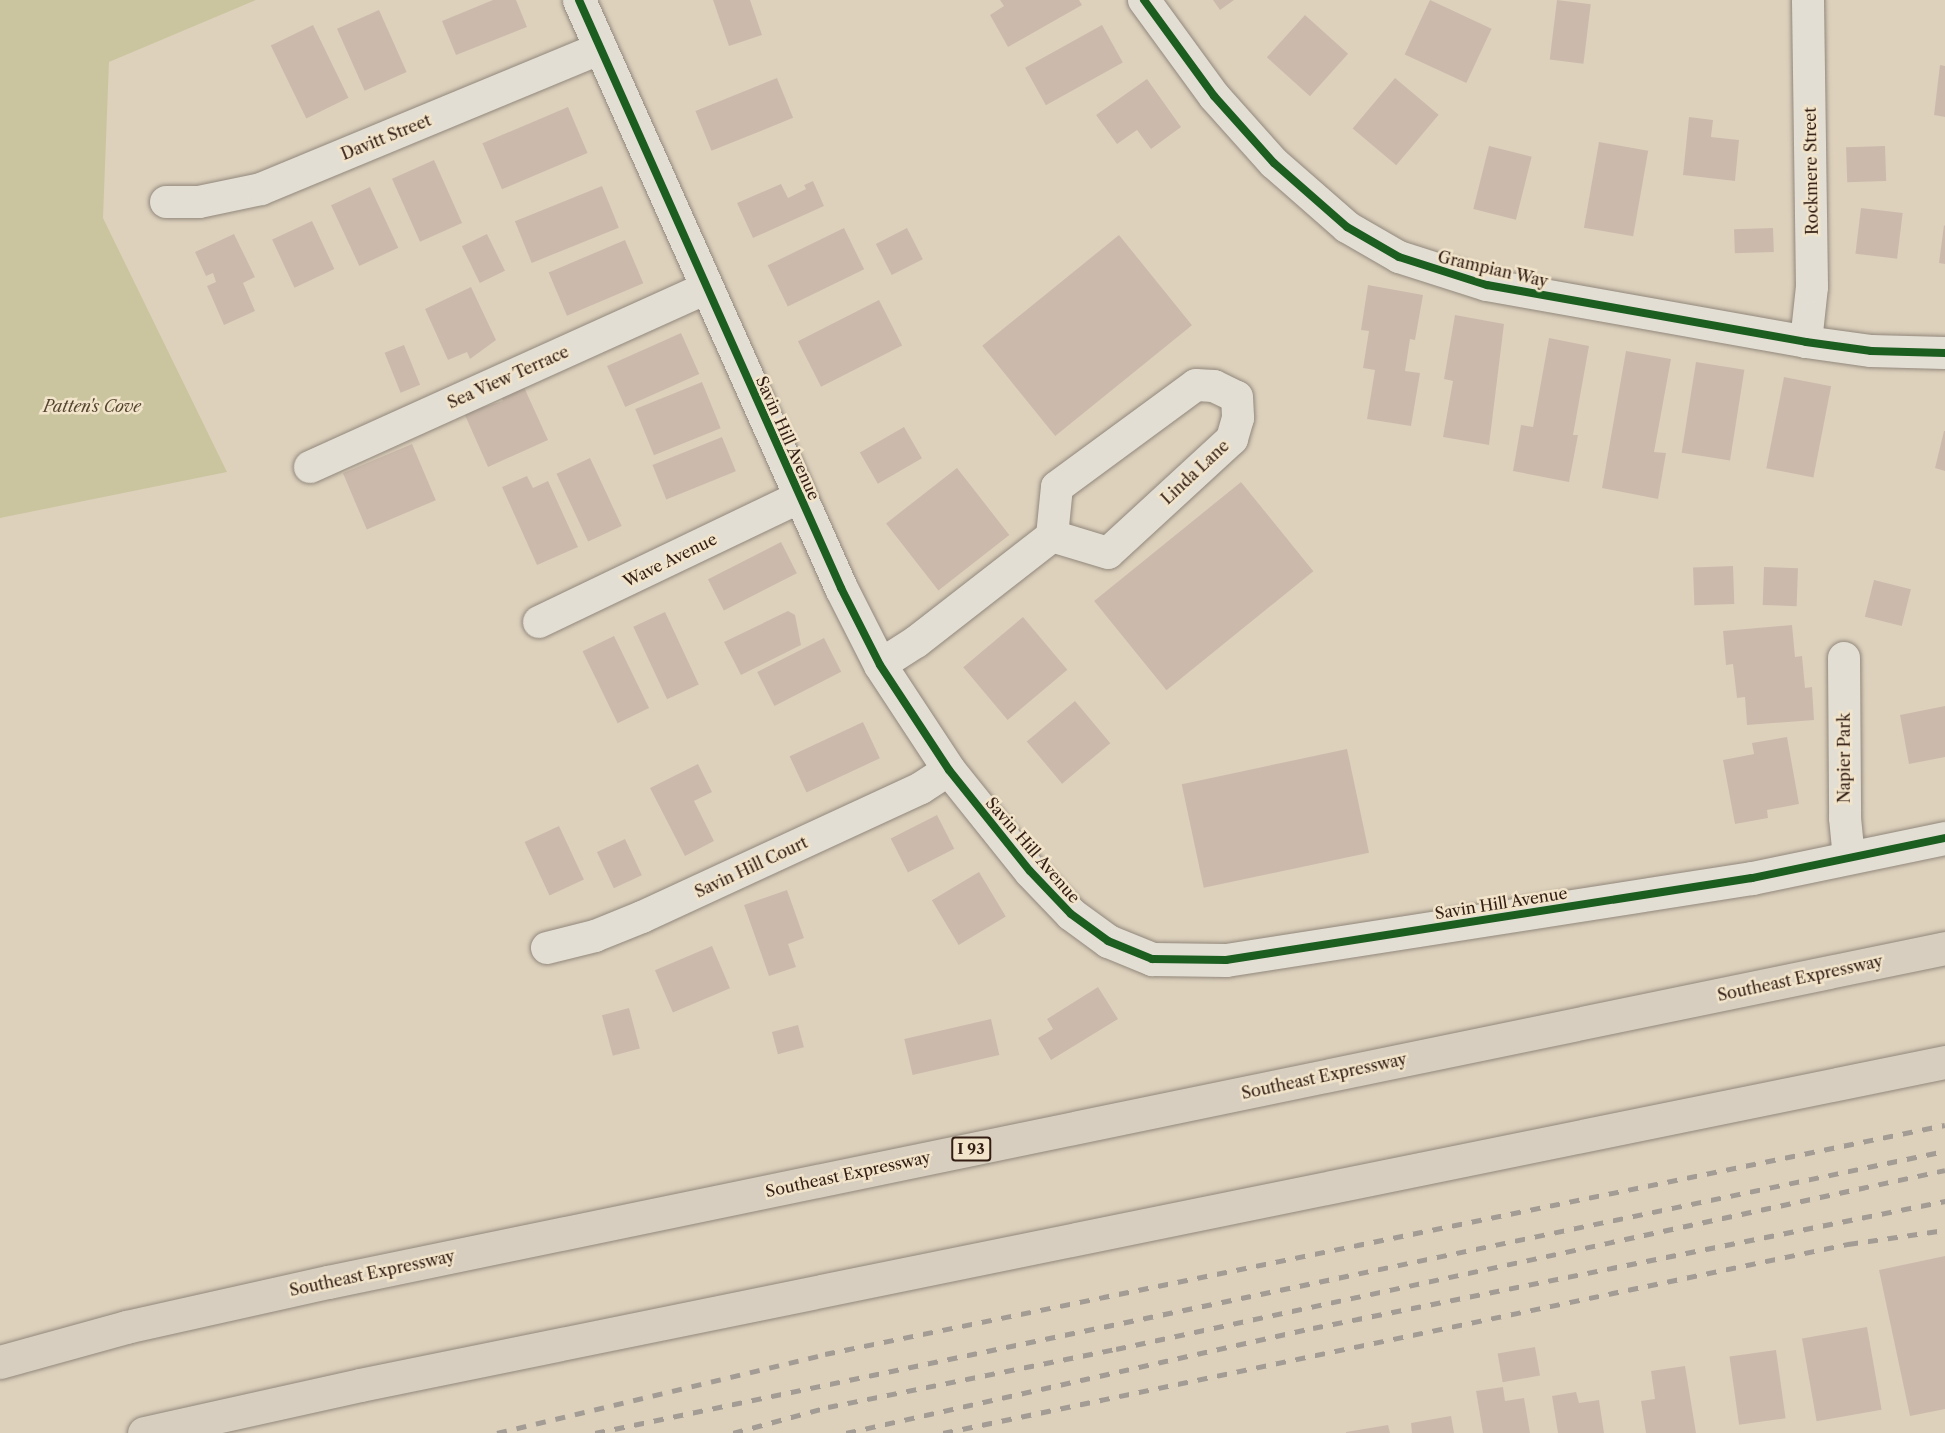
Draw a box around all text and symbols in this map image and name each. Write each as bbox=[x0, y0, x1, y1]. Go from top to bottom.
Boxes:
street label: Rockmere Street bbox=[1800, 107, 1822, 235]
street label: Davitt Street bbox=[338, 110, 434, 164]
street label: Grampian Way bbox=[1436, 247, 1550, 291]
street label: Sea View Terrace bbox=[444, 341, 572, 413]
street label: Savin Hill Avenue bbox=[752, 373, 824, 503]
park label: Patten's Cove bbox=[43, 396, 141, 416]
street label: Linda Lane bbox=[1157, 436, 1233, 508]
street label: Wave Avenue bbox=[620, 529, 720, 591]
street label: Napier Park bbox=[1834, 713, 1854, 803]
street label: Savin Hill Avenue bbox=[982, 793, 1084, 907]
street label: Savin Hill Court bbox=[692, 833, 810, 901]
street label: Savin Hill Avenue bbox=[1433, 883, 1569, 923]
street label: Southeast Expressway bbox=[1716, 951, 1884, 1005]
street label: Southeast Expressway bbox=[1240, 1049, 1408, 1103]
road number: I 93 bbox=[950, 1137, 992, 1161]
street label: Southeast Expressway bbox=[764, 1147, 932, 1201]
street label: Southeast Expressway bbox=[288, 1246, 456, 1300]

